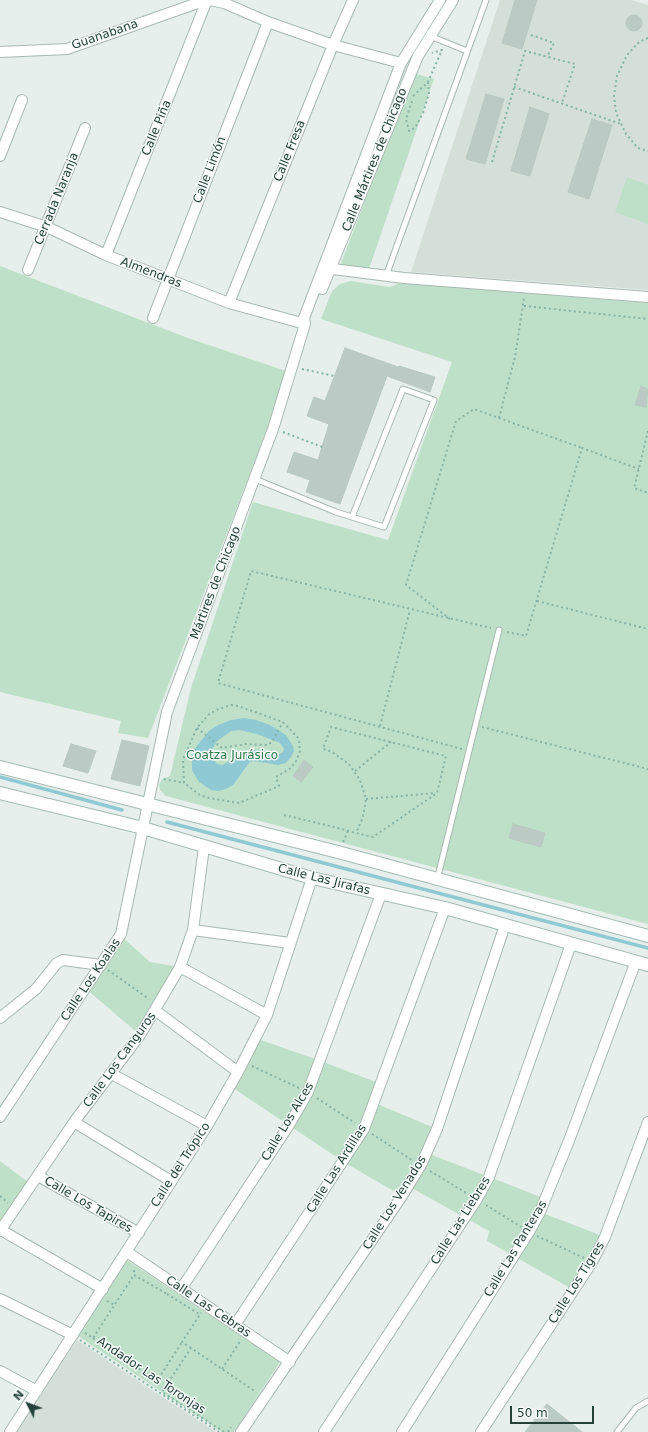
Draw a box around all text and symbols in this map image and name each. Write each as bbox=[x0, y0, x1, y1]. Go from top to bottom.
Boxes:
street label: Guanabana bbox=[70, 17, 140, 53]
street label: Calle Mártires de Chicago bbox=[340, 86, 410, 234]
street label: Calle Piña bbox=[139, 98, 175, 158]
street label: Calle Fresa bbox=[271, 118, 309, 184]
street label: Calle Limón bbox=[191, 135, 229, 205]
street label: Cerrada Naranja bbox=[32, 151, 82, 247]
street label: Almendras bbox=[118, 255, 184, 291]
street label: Mártires de Chicago bbox=[188, 524, 244, 642]
park label: Coatza Jurásico bbox=[186, 749, 278, 763]
street label: Calle Las Jirafas bbox=[276, 862, 372, 898]
street label: Calle Los Koalas bbox=[58, 936, 124, 1024]
street label: Calle Los Canguros bbox=[81, 1010, 159, 1110]
street label: Calle Los Alces bbox=[259, 1080, 317, 1164]
street label: Calle del Trópico bbox=[148, 1120, 214, 1210]
street label: Calle Las Ardillas bbox=[304, 1122, 370, 1216]
street label: Calle Los Venados bbox=[360, 1153, 430, 1253]
street label: Calle Los Tapires bbox=[41, 1174, 135, 1236]
street label: Calle Las Liebres bbox=[428, 1174, 494, 1268]
street label: Calle Las Panteras bbox=[482, 1198, 550, 1300]
street label: Calle Los Tigres bbox=[546, 1239, 608, 1327]
street label: Calle Las Cebras bbox=[163, 1273, 253, 1341]
street label: Andador Las Toronjas bbox=[94, 1334, 208, 1418]
north arrow bbox=[8, 1384, 48, 1424]
text: N bbox=[11, 1388, 27, 1403]
scale bar bbox=[512, 1398, 596, 1424]
text: 50 m bbox=[517, 1406, 548, 1420]

